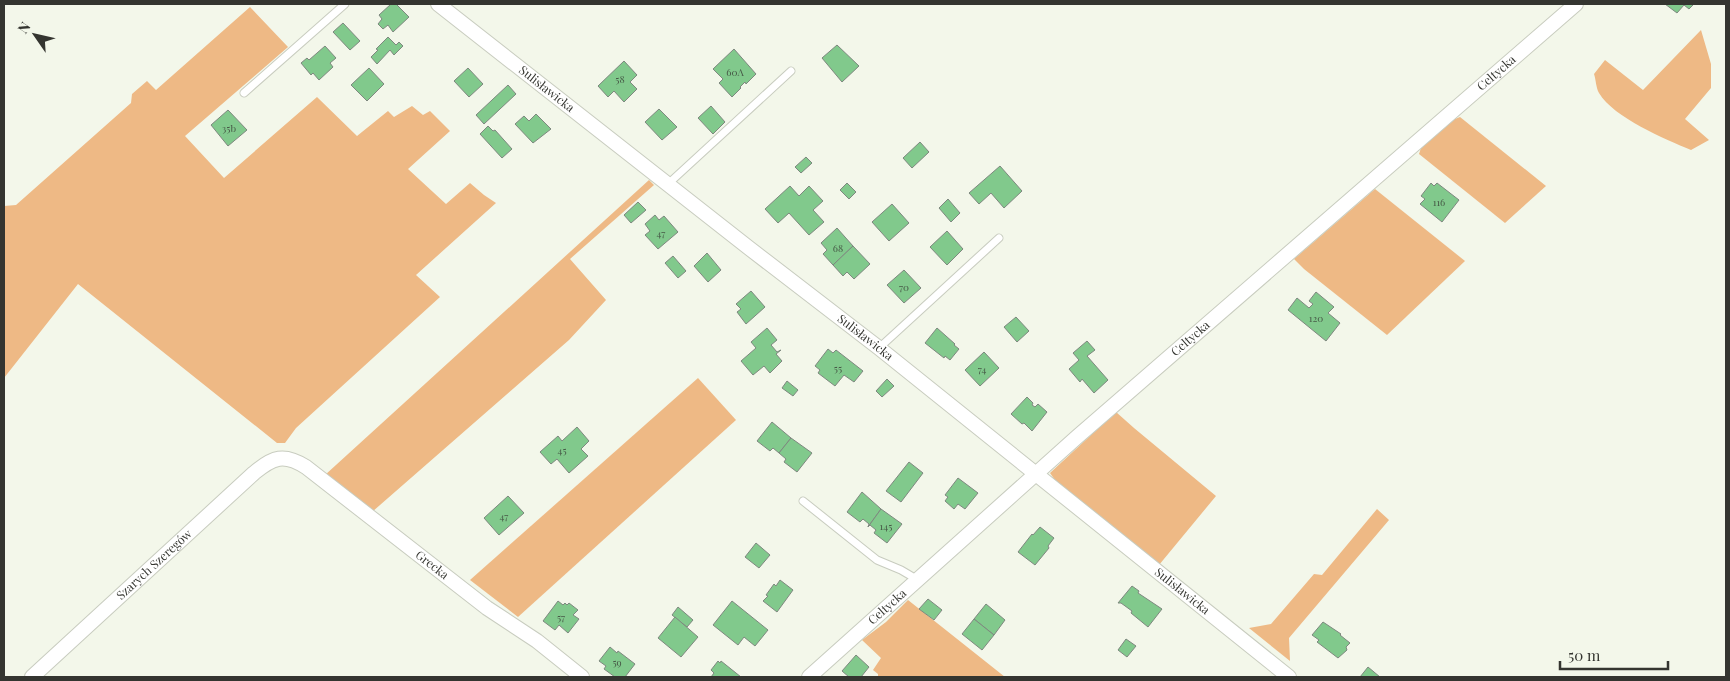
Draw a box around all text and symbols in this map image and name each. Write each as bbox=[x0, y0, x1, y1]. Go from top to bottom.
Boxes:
north arrow bbox=[10, 10, 60, 60]
text: N bbox=[13, 18, 35, 37]
street label: Celtycka bbox=[1473, 51, 1518, 94]
street label: Sulisławicka bbox=[516, 62, 578, 115]
house number: 60A bbox=[726, 65, 744, 79]
house number: 58 bbox=[615, 72, 625, 86]
house number: 35b bbox=[222, 121, 237, 135]
house number: 116 bbox=[1433, 195, 1445, 209]
house number: 47 bbox=[657, 226, 665, 240]
house number: 68 bbox=[833, 241, 843, 255]
house number: 70 bbox=[899, 280, 909, 294]
street label: Sulisławicka bbox=[835, 310, 897, 363]
house number: 120 bbox=[1309, 311, 1323, 325]
street label: Celtycka bbox=[1167, 317, 1213, 359]
house number: 55 bbox=[834, 361, 842, 375]
house number: 74 bbox=[978, 362, 986, 376]
house number: 45 bbox=[557, 443, 567, 457]
house number: 47 bbox=[500, 509, 508, 523]
house number: 145 bbox=[880, 519, 892, 533]
street label: Szarych Szeregów bbox=[112, 525, 195, 603]
street label: Grecka bbox=[413, 546, 452, 582]
street label: Sulisławicka bbox=[1152, 564, 1214, 617]
street label: Celtycka bbox=[864, 585, 909, 628]
house number: 57 bbox=[557, 610, 565, 624]
scale bar bbox=[1560, 638, 1668, 670]
text: 50 m bbox=[1568, 645, 1601, 665]
house number: 59 bbox=[612, 655, 622, 669]

